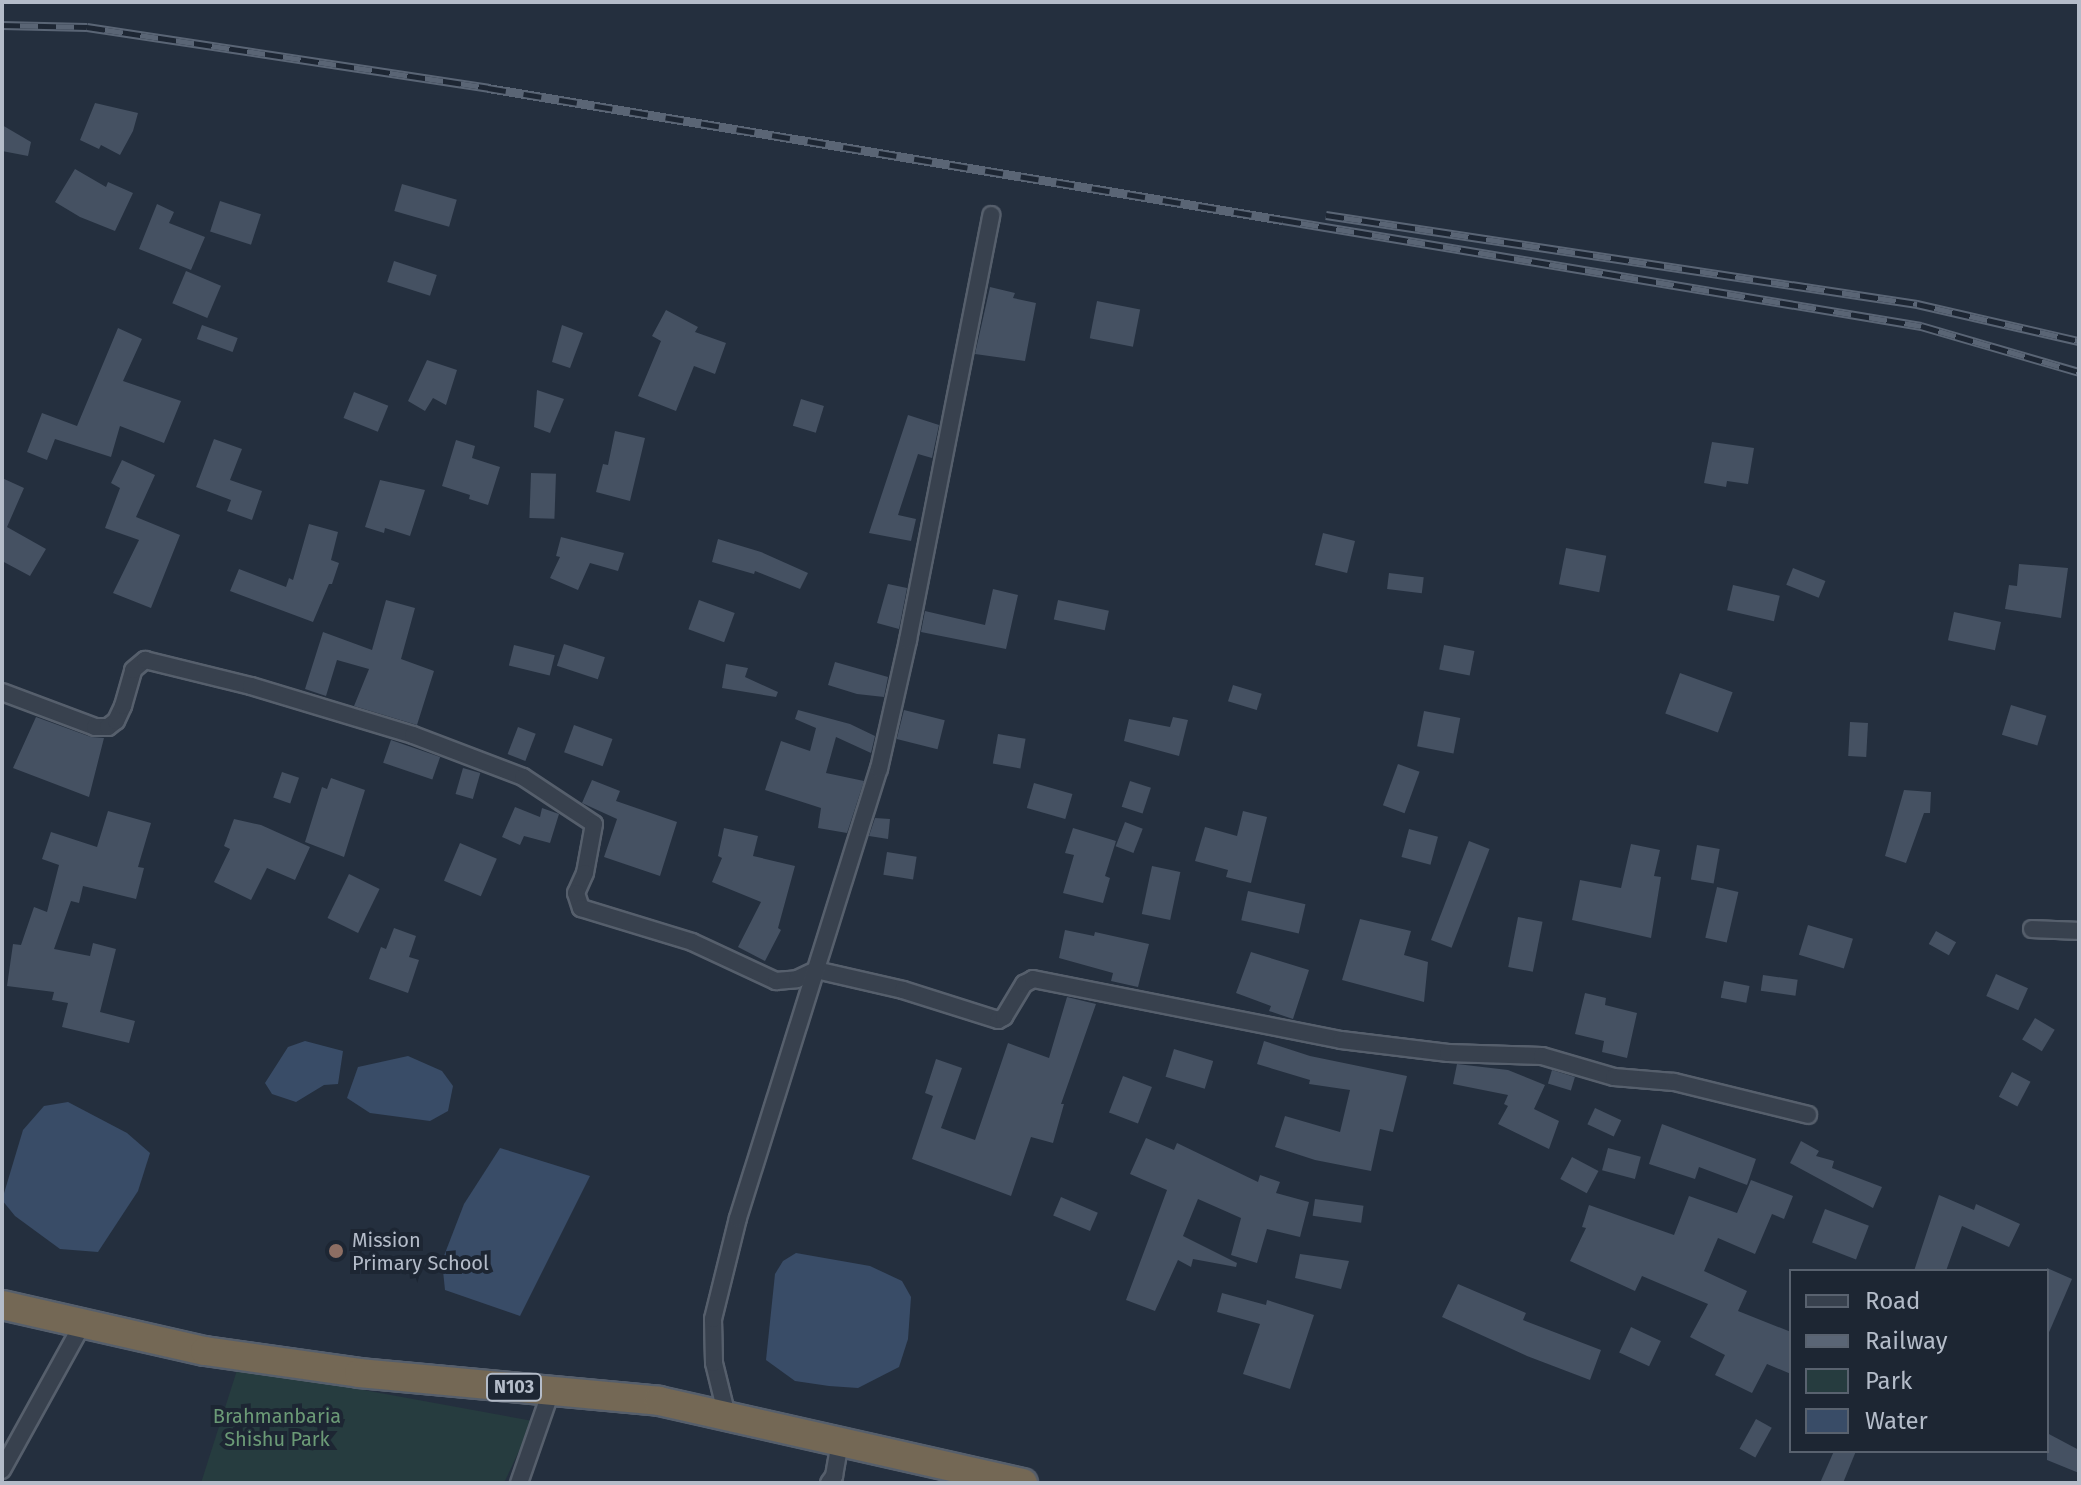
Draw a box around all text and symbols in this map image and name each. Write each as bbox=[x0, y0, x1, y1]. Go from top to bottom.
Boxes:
place label: Mission Primary School bbox=[352, 1228, 489, 1275]
marker: Mission Primary School bbox=[327, 1242, 345, 1260]
legend bbox=[1789, 1269, 2049, 1453]
text: Road bbox=[1865, 1287, 1920, 1315]
text: Railway bbox=[1865, 1327, 1948, 1355]
text: Park bbox=[1865, 1367, 1912, 1395]
road number: N103 bbox=[486, 1373, 542, 1401]
park label: Brahmanbaria Shishu Park bbox=[213, 1405, 341, 1452]
text: Water bbox=[1865, 1407, 1928, 1435]

